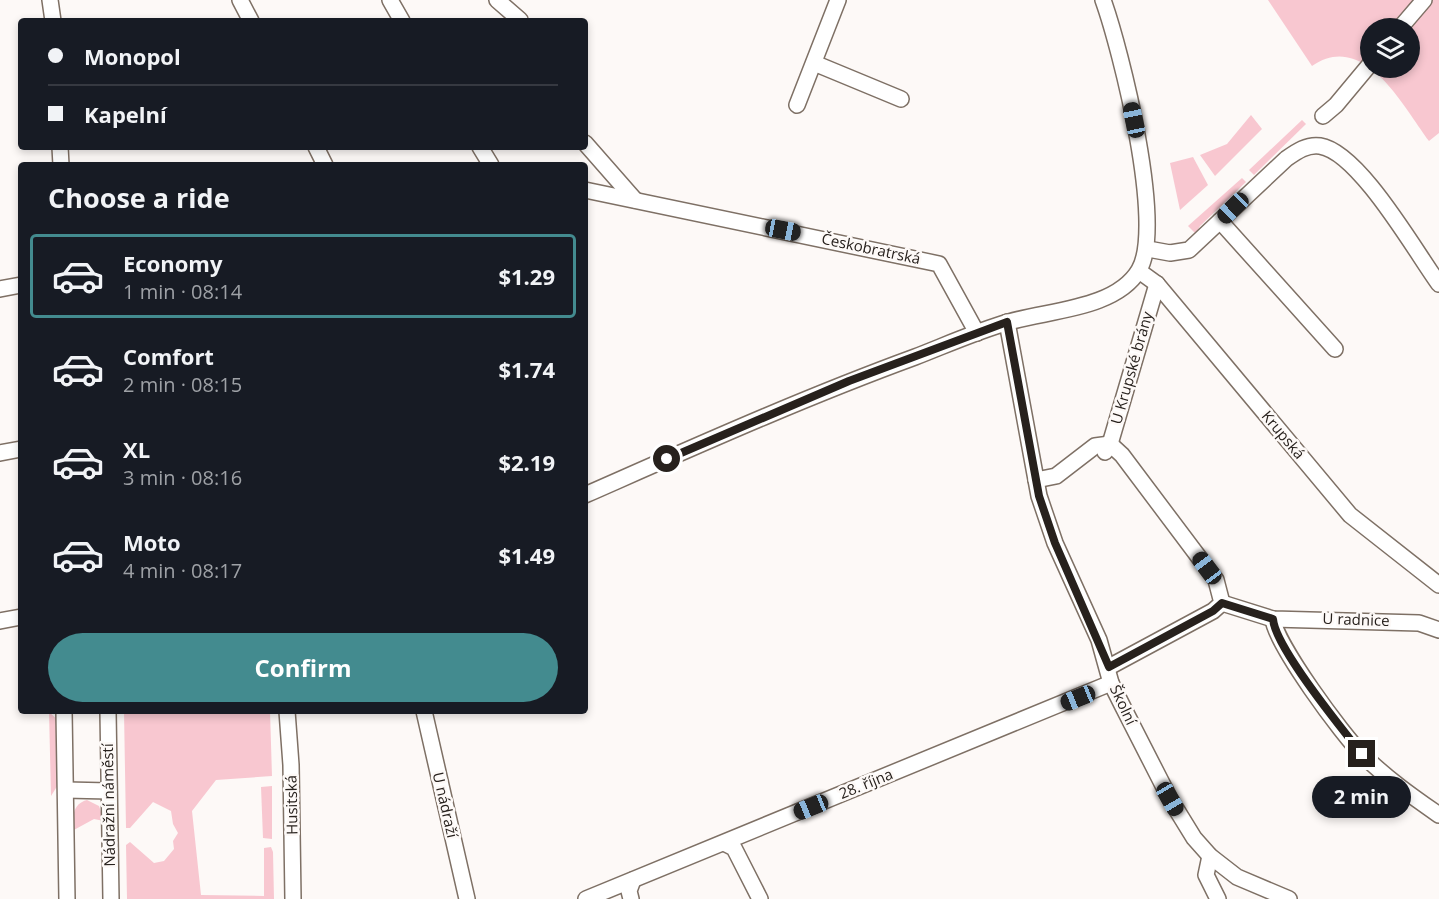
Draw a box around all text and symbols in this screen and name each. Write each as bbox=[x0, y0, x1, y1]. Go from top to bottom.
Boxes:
map controls bbox=[1360, 18, 1420, 78]
button: layers bbox=[1360, 18, 1420, 78]
text: Monopol bbox=[84, 41, 181, 71]
text: Kapelní bbox=[84, 99, 167, 129]
car bbox=[1121, 101, 1147, 139]
text: Choose a ride bbox=[48, 179, 230, 216]
car bbox=[1214, 189, 1252, 227]
car bbox=[764, 218, 802, 242]
street label: Českobratrská bbox=[820, 228, 922, 268]
text: Economy bbox=[123, 248, 222, 278]
icon: car bbox=[51, 249, 105, 303]
text: $1.29 bbox=[498, 261, 555, 291]
text: 1 min · 08:14 bbox=[123, 278, 242, 305]
street label: U Krupské brány bbox=[1105, 309, 1157, 426]
text: Comfort bbox=[123, 341, 214, 371]
icon: car bbox=[51, 342, 105, 396]
text: $1.74 bbox=[498, 354, 555, 384]
text: 2 min · 08:15 bbox=[123, 371, 242, 398]
street label: Krupská bbox=[1258, 406, 1310, 463]
text: XL bbox=[123, 434, 150, 464]
icon: car bbox=[51, 435, 105, 489]
route start bbox=[653, 445, 680, 472]
text: $2.19 bbox=[498, 447, 555, 477]
text: 3 min · 08:16 bbox=[123, 464, 242, 491]
text: Moto bbox=[123, 527, 181, 557]
icon: car bbox=[51, 528, 105, 582]
text: $1.49 bbox=[498, 540, 555, 570]
car bbox=[1189, 548, 1225, 588]
text: 4 min · 08:17 bbox=[123, 557, 242, 584]
street label: U radnice bbox=[1322, 608, 1390, 630]
button: Confirm bbox=[48, 633, 558, 702]
street label: Školní bbox=[1106, 681, 1142, 729]
car bbox=[1058, 683, 1098, 713]
route end bbox=[1348, 740, 1375, 767]
street label: Nádražní náměstí bbox=[97, 742, 119, 867]
street label: 28. října bbox=[836, 763, 895, 803]
street label: U nádraží bbox=[429, 770, 464, 841]
street label: Husitská bbox=[280, 775, 302, 835]
callout: 2 min bbox=[1312, 775, 1412, 817]
car bbox=[1153, 779, 1187, 819]
text: 2 min bbox=[1334, 783, 1389, 810]
car bbox=[791, 792, 831, 822]

